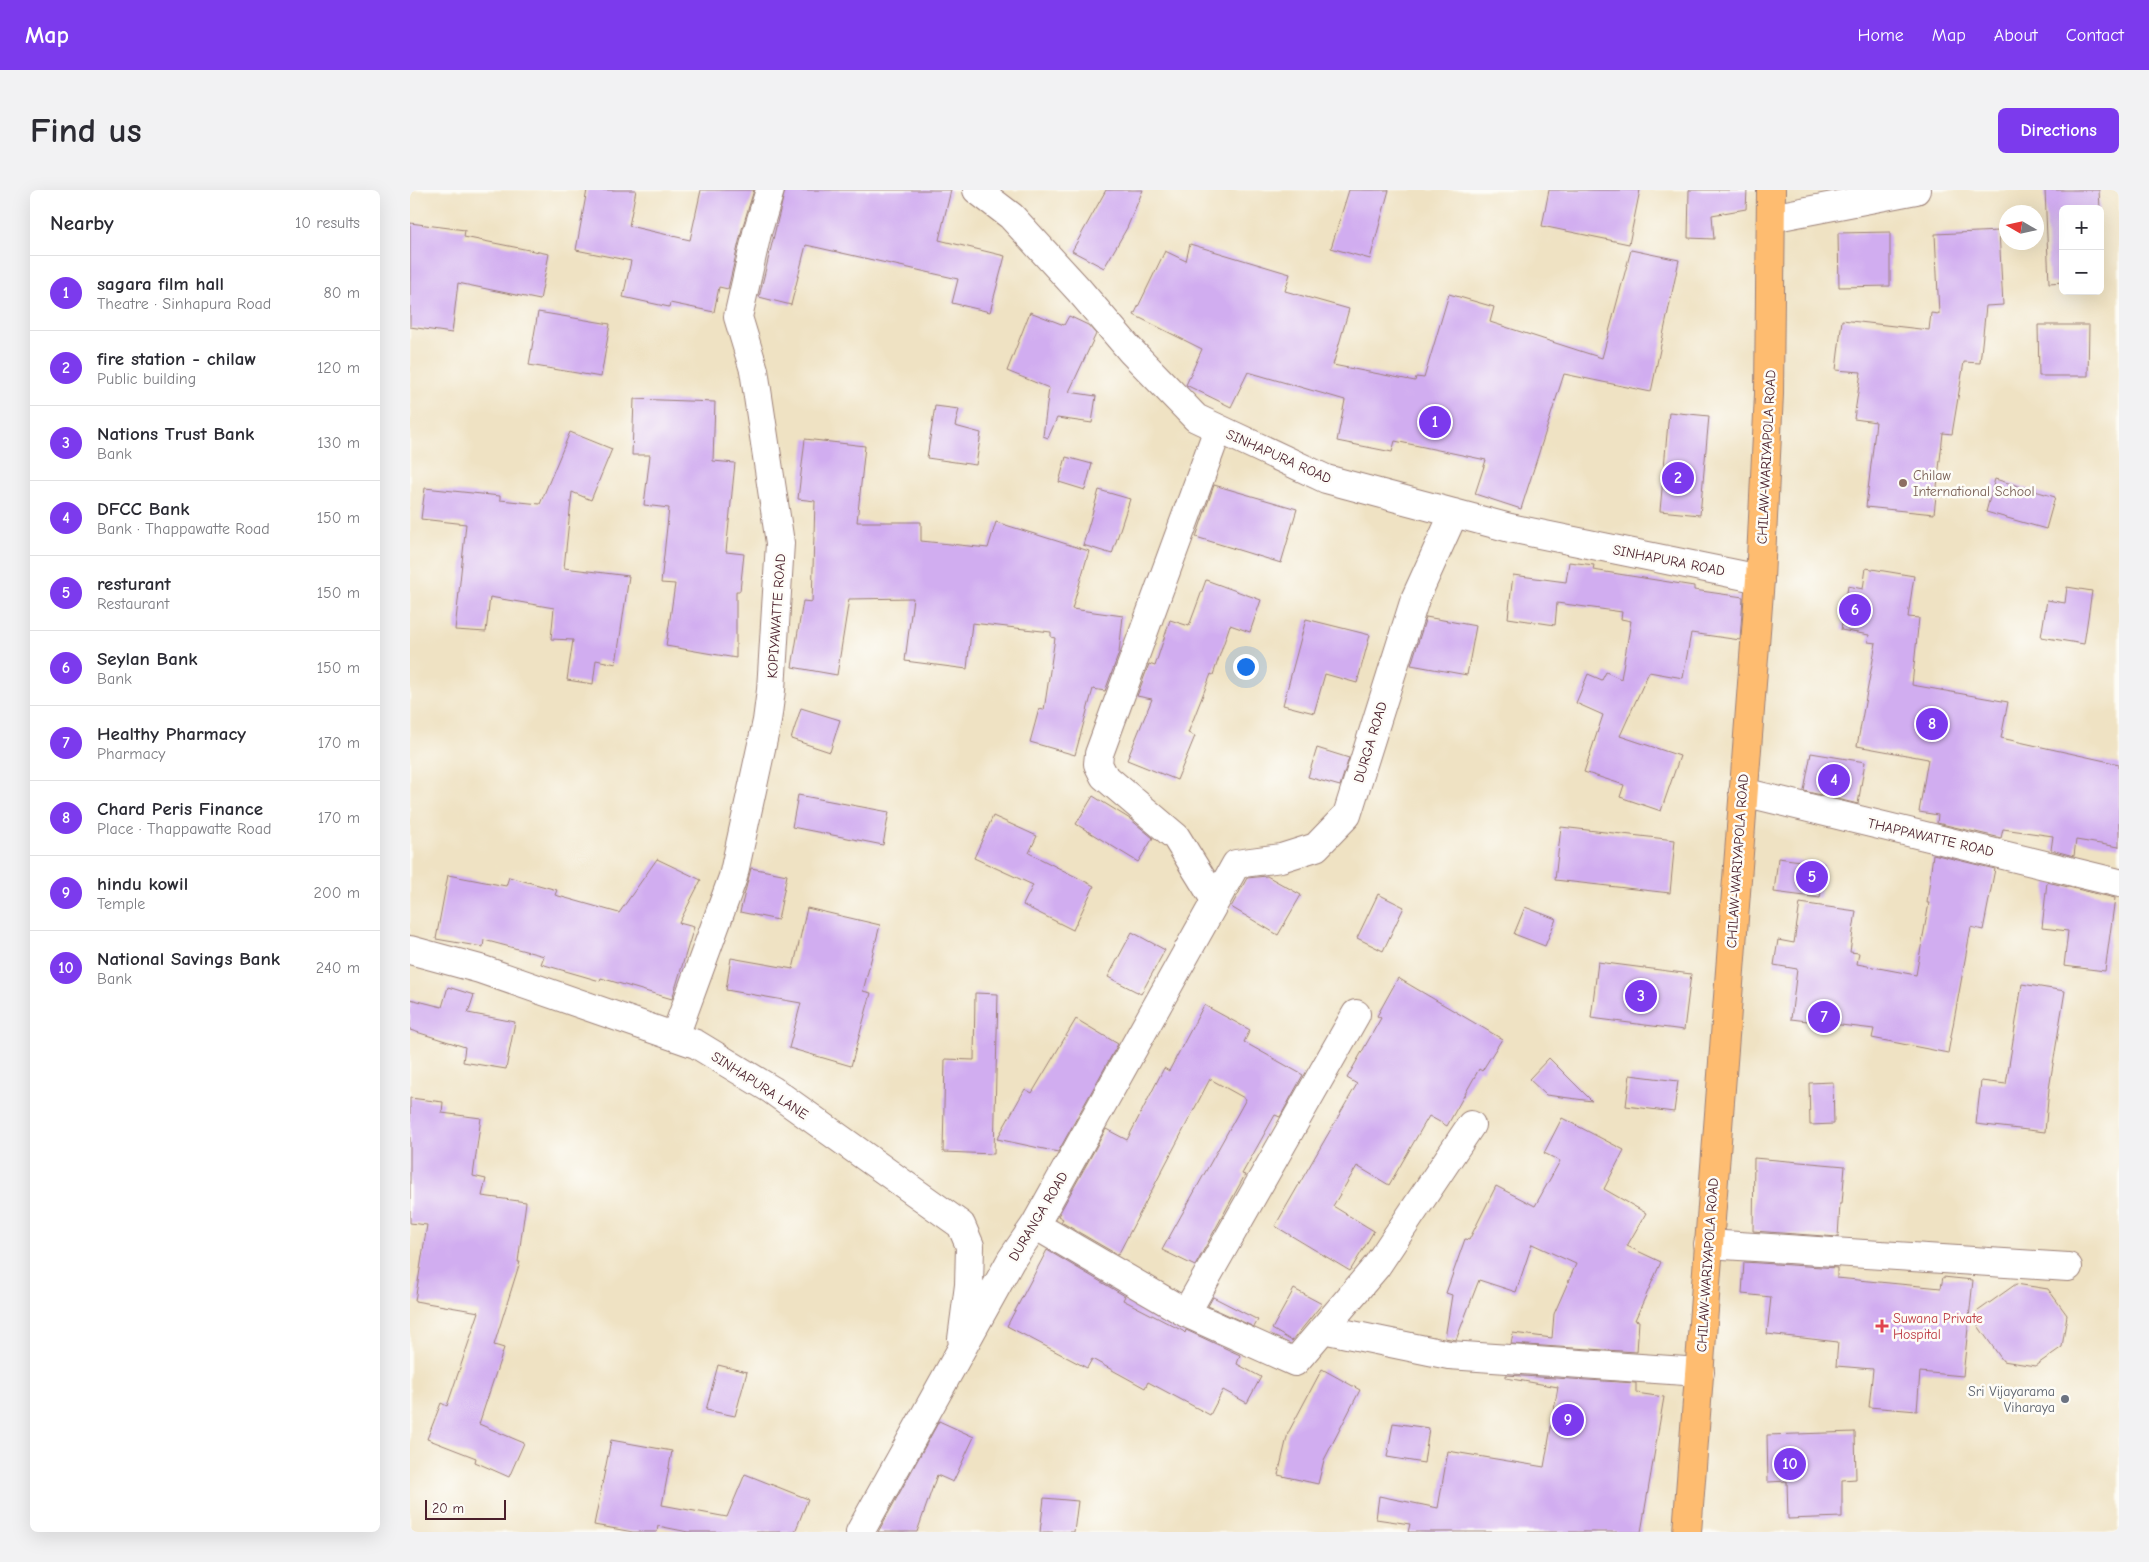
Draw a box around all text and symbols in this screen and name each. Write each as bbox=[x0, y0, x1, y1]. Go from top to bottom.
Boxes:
text: Map bbox=[25, 21, 69, 49]
text: Home bbox=[1857, 25, 1904, 46]
text: Map bbox=[1932, 25, 1966, 46]
text: About bbox=[1994, 25, 2038, 46]
text: Contact bbox=[2066, 25, 2124, 46]
button: Directions bbox=[1998, 108, 2119, 153]
text: Find us bbox=[30, 110, 142, 151]
north arrow bbox=[1999, 205, 2044, 250]
map controls bbox=[2059, 205, 2104, 295]
button: + bbox=[2059, 205, 2104, 250]
text: Nearby bbox=[50, 211, 114, 235]
text: 10 results bbox=[295, 214, 360, 232]
button: − bbox=[2059, 250, 2104, 295]
text: sagara film hall bbox=[97, 273, 224, 295]
text: 1 bbox=[63, 284, 69, 302]
text: 80 m bbox=[323, 284, 360, 302]
text: Theatre · Sinhapura Road bbox=[97, 295, 271, 313]
text: fire station - chilaw bbox=[97, 348, 256, 370]
text: 2 bbox=[62, 359, 70, 377]
text: 120 m bbox=[317, 359, 360, 377]
street label: CHILAW-WARIYAPOLA ROAD bbox=[1753, 369, 1780, 545]
text: Public building bbox=[97, 370, 196, 388]
pin: 1 bbox=[1419, 403, 1451, 441]
text: Nations Trust Bank bbox=[97, 423, 254, 445]
street label: SINHAPURA ROAD bbox=[1223, 426, 1334, 487]
text: 3 bbox=[62, 434, 70, 452]
text: 130 m bbox=[317, 434, 360, 452]
text: Bank bbox=[97, 445, 132, 463]
pin: 2 bbox=[1662, 459, 1694, 497]
place label: Chilaw International School bbox=[1913, 467, 2035, 500]
marker: Chilaw International School bbox=[1897, 477, 1909, 489]
text: DFCC Bank bbox=[97, 498, 190, 520]
text: 4 bbox=[62, 509, 70, 527]
text: 150 m bbox=[317, 509, 360, 527]
text: Bank · Thappawatte Road bbox=[97, 520, 270, 538]
street label: SINHAPURA ROAD bbox=[1612, 541, 1726, 580]
street label: KOPIYAWATTE ROAD bbox=[764, 553, 789, 679]
text: resturant bbox=[97, 573, 171, 595]
text: 5 bbox=[62, 584, 70, 602]
text: 150 m bbox=[317, 584, 360, 602]
pin: 6 bbox=[1839, 591, 1871, 629]
text: Restaurant bbox=[97, 595, 169, 613]
text: Seylan Bank bbox=[97, 648, 197, 670]
your location bbox=[1233, 654, 1259, 680]
text: 6 bbox=[62, 659, 70, 677]
text: 150 m bbox=[317, 659, 360, 677]
text: Bank bbox=[97, 670, 132, 688]
street label: DURGA ROAD bbox=[1350, 699, 1391, 785]
pin: 8 bbox=[1916, 705, 1948, 743]
text: Healthy Pharmacy bbox=[97, 723, 246, 745]
text: 7 bbox=[62, 734, 70, 752]
text: 170 m bbox=[318, 734, 360, 752]
text: Pharmacy bbox=[97, 745, 166, 763]
pin: 4 bbox=[1818, 761, 1850, 799]
street label: CHILAW-WARIYAPOLA ROAD bbox=[1723, 773, 1752, 949]
text: Chard Peris Finance bbox=[97, 798, 263, 820]
text: 8 bbox=[62, 809, 70, 827]
text: 170 m bbox=[318, 809, 360, 827]
street label: THAPPAWATTE ROAD bbox=[1866, 815, 1996, 860]
text: Place · Thappawatte Road bbox=[97, 820, 272, 838]
pin: 5 bbox=[1796, 858, 1828, 896]
text: hindu kowil bbox=[97, 873, 188, 895]
text: 9 bbox=[62, 884, 70, 902]
text: 200 m bbox=[314, 884, 360, 902]
text: Temple bbox=[97, 895, 145, 913]
text: National Savings Bank bbox=[97, 948, 280, 970]
text: 10 bbox=[58, 959, 74, 977]
text: 240 m bbox=[316, 959, 360, 977]
text: Bank bbox=[97, 970, 132, 988]
pin: 3 bbox=[1625, 977, 1657, 1015]
pin: 7 bbox=[1808, 998, 1840, 1036]
street label: SINHAPURA LANE bbox=[708, 1048, 811, 1123]
street label: DURANGA ROAD bbox=[1005, 1168, 1072, 1264]
street label: CHILAW-WARIYAPOLA ROAD bbox=[1693, 1177, 1722, 1353]
place label: Suwana Private Hospital bbox=[1893, 1310, 1983, 1343]
marker: Suwana Private Hospital bbox=[1875, 1319, 1889, 1333]
place label: Sri Vijayarama Viharaya bbox=[1968, 1383, 2055, 1416]
marker: Sri Vijayarama Viharaya bbox=[2059, 1393, 2071, 1405]
pin: 9 bbox=[1552, 1401, 1584, 1439]
pin: 10 bbox=[1774, 1445, 1806, 1483]
scale bar bbox=[425, 1497, 506, 1520]
text: 20 m bbox=[432, 1500, 464, 1517]

